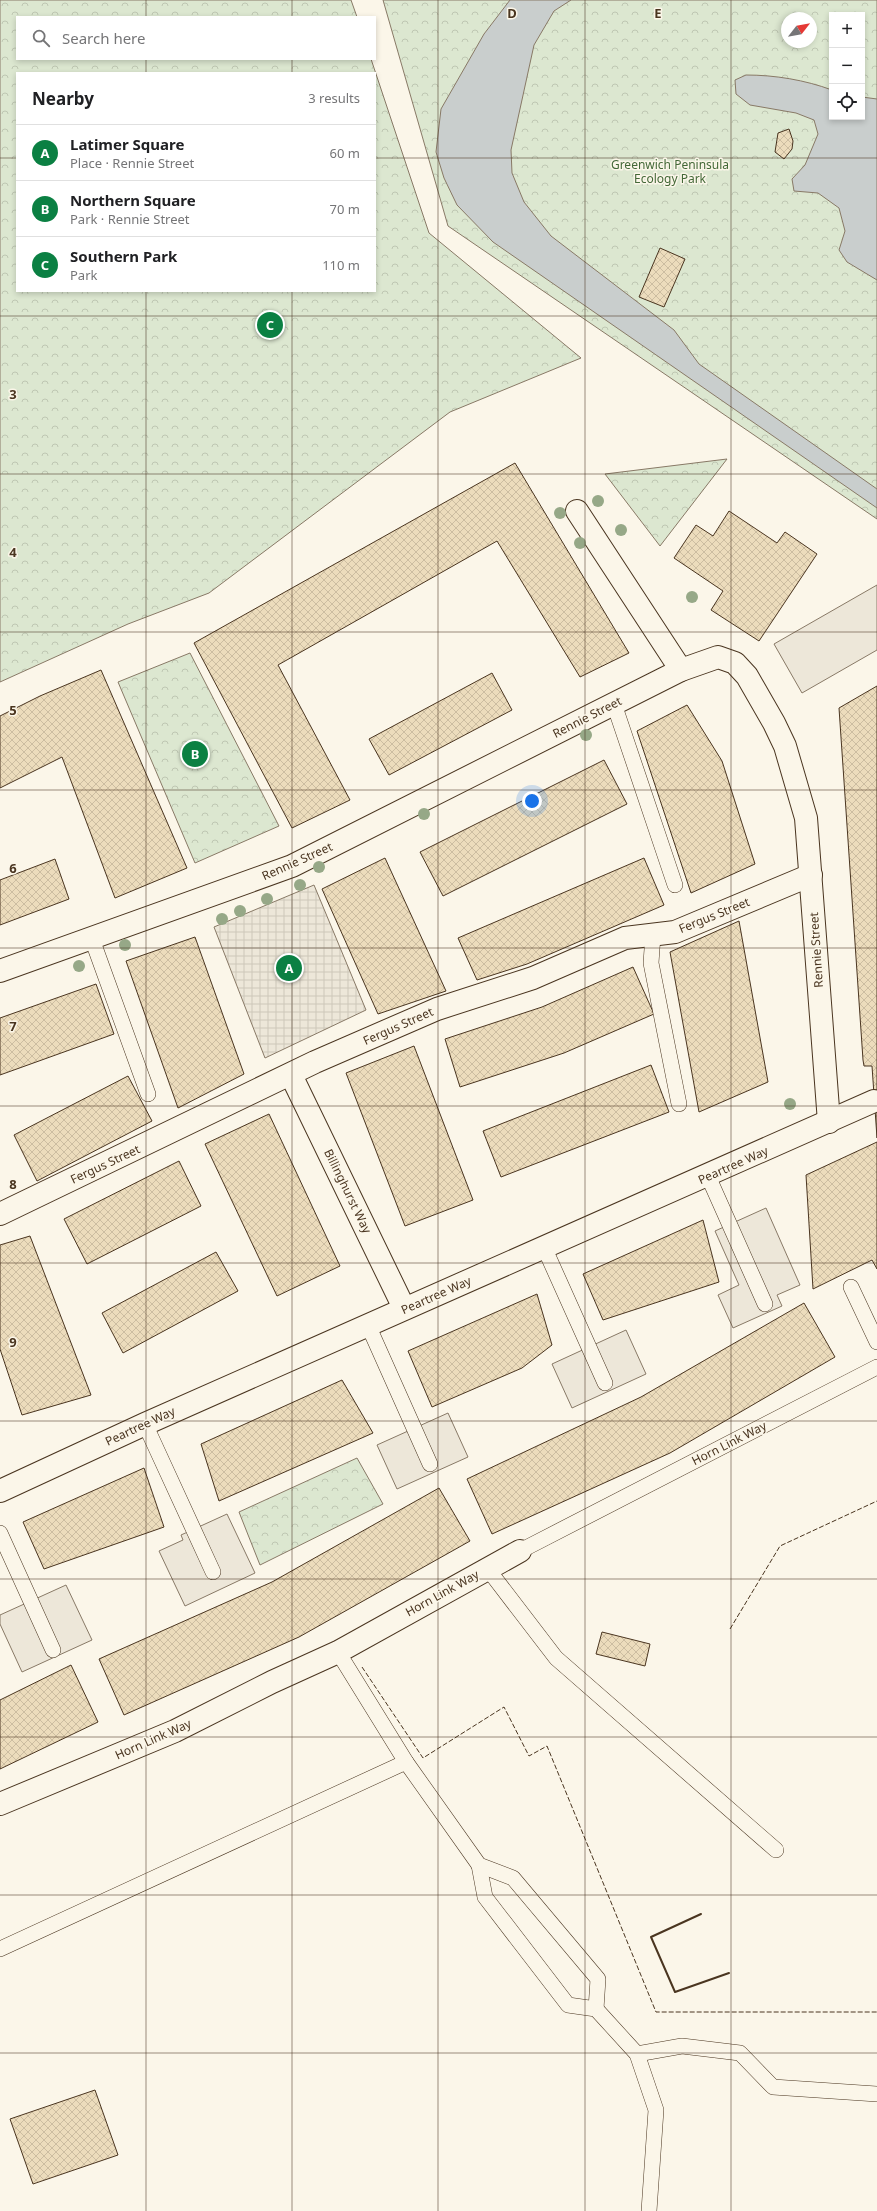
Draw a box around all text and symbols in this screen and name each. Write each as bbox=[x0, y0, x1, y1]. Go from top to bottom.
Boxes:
text: D bbox=[507, 4, 517, 22]
text: E bbox=[654, 4, 662, 22]
north arrow bbox=[781, 12, 817, 48]
map controls bbox=[829, 12, 865, 120]
button: + bbox=[829, 12, 865, 48]
search box bbox=[16, 16, 376, 60]
icon: search bbox=[30, 27, 52, 49]
text: Search here bbox=[62, 28, 145, 48]
button: − bbox=[829, 48, 865, 84]
button: locate bbox=[829, 84, 865, 120]
text: Nearby bbox=[32, 87, 94, 110]
text: 3 results bbox=[308, 89, 360, 107]
text: Latimer Square bbox=[70, 134, 184, 154]
text: A bbox=[41, 144, 50, 162]
text: 60 m bbox=[330, 144, 360, 162]
text: Place · Rennie Street bbox=[70, 154, 194, 172]
park label: Greenwich Peninsula Ecology Park bbox=[611, 156, 729, 187]
text: Northern Square bbox=[70, 190, 196, 210]
text: B bbox=[41, 200, 49, 218]
text: 70 m bbox=[330, 200, 360, 218]
text: Park · Rennie Street bbox=[70, 210, 190, 228]
text: Southern Park bbox=[70, 246, 177, 266]
text: C bbox=[41, 256, 49, 274]
text: 110 m bbox=[322, 256, 360, 274]
text: Park bbox=[70, 266, 97, 284]
pin: C bbox=[257, 310, 283, 340]
text: 3 bbox=[9, 385, 17, 403]
text: 4 bbox=[9, 543, 17, 561]
street label: Rennie Street bbox=[549, 692, 625, 742]
text: 5 bbox=[9, 701, 17, 719]
pin: B bbox=[182, 739, 208, 769]
your location bbox=[522, 791, 542, 811]
street label: Rennie Street bbox=[259, 838, 336, 884]
text: 6 bbox=[9, 859, 17, 877]
street label: Fergus Street bbox=[676, 893, 753, 937]
street label: Rennie Street bbox=[805, 911, 827, 988]
pin: A bbox=[276, 953, 302, 983]
street label: Fergus Street bbox=[360, 1003, 436, 1049]
text: 7 bbox=[9, 1017, 17, 1035]
street label: Fergus Street bbox=[67, 1140, 143, 1188]
street label: Peartree Way bbox=[695, 1142, 772, 1188]
street label: Billinghurst Way bbox=[320, 1146, 376, 1237]
text: 8 bbox=[9, 1175, 17, 1193]
street label: Peartree Way bbox=[398, 1272, 475, 1318]
text: 9 bbox=[9, 1333, 17, 1351]
street label: Peartree Way bbox=[102, 1402, 178, 1450]
street label: Horn Link Way bbox=[689, 1416, 770, 1469]
street label: Horn Link Way bbox=[402, 1565, 483, 1620]
street label: Horn Link Way bbox=[112, 1714, 195, 1763]

